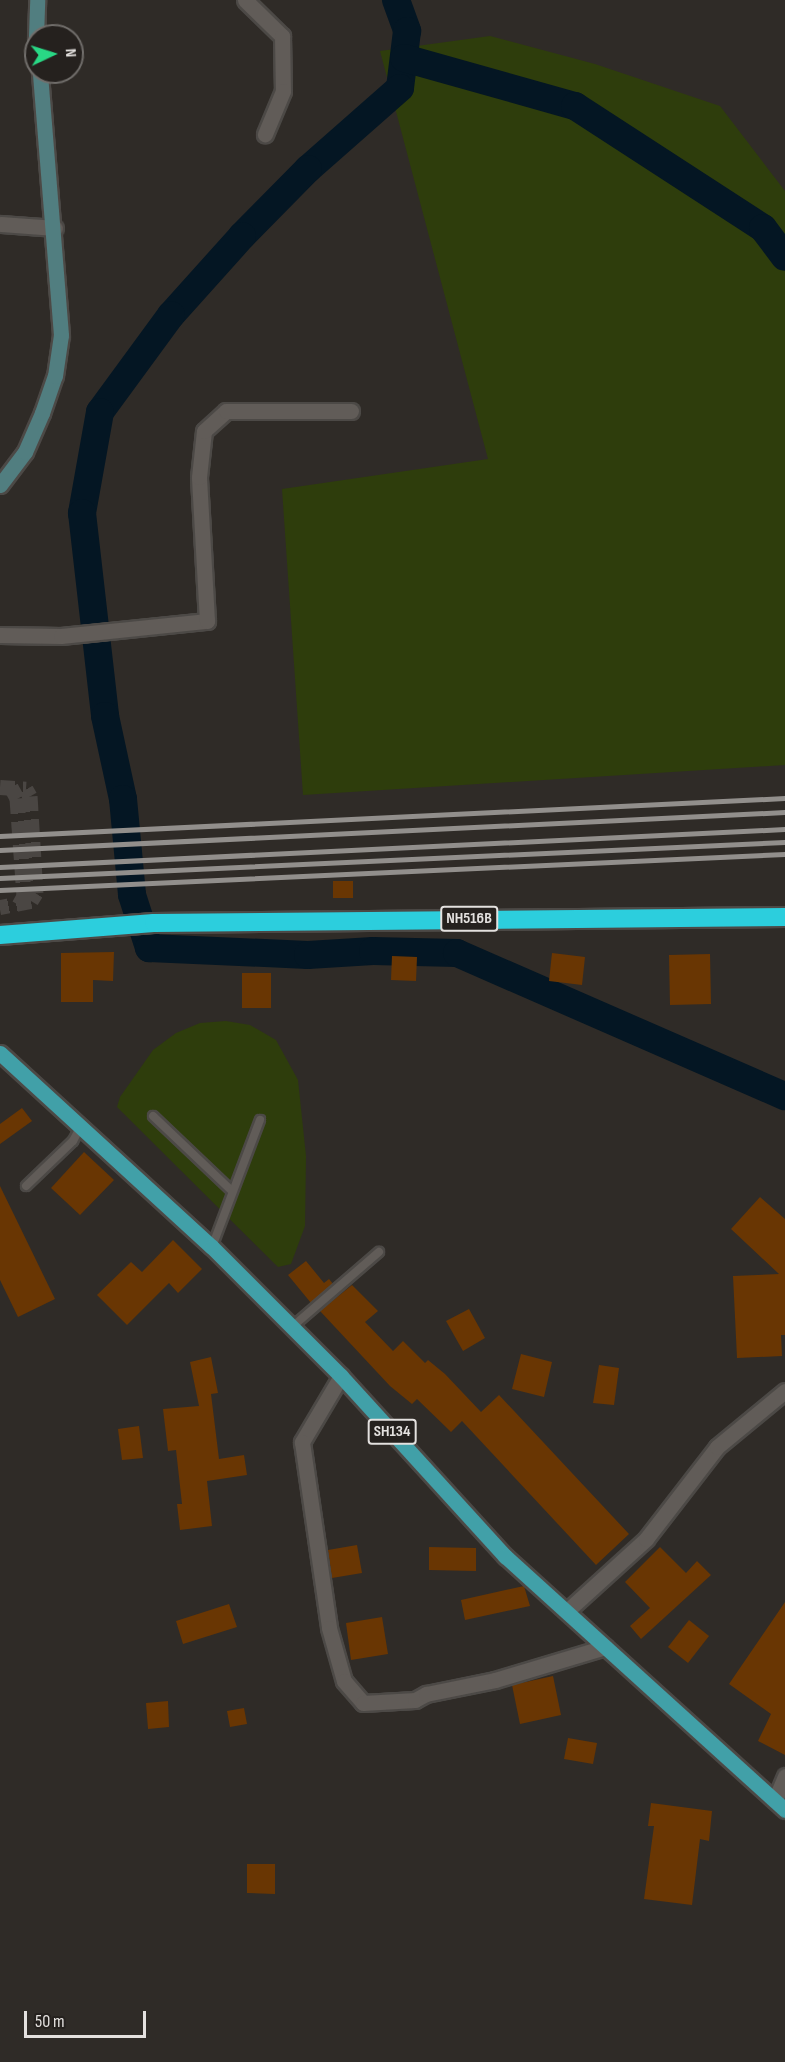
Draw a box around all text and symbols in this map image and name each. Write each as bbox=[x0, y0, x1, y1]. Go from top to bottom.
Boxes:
north arrow bbox=[24, 24, 84, 84]
text: N bbox=[61, 48, 80, 58]
road number: NH516B bbox=[439, 906, 499, 932]
road number: SH134 bbox=[366, 1419, 418, 1445]
scale bar bbox=[27, 1999, 148, 2037]
text: 50 m bbox=[35, 2011, 65, 2032]

